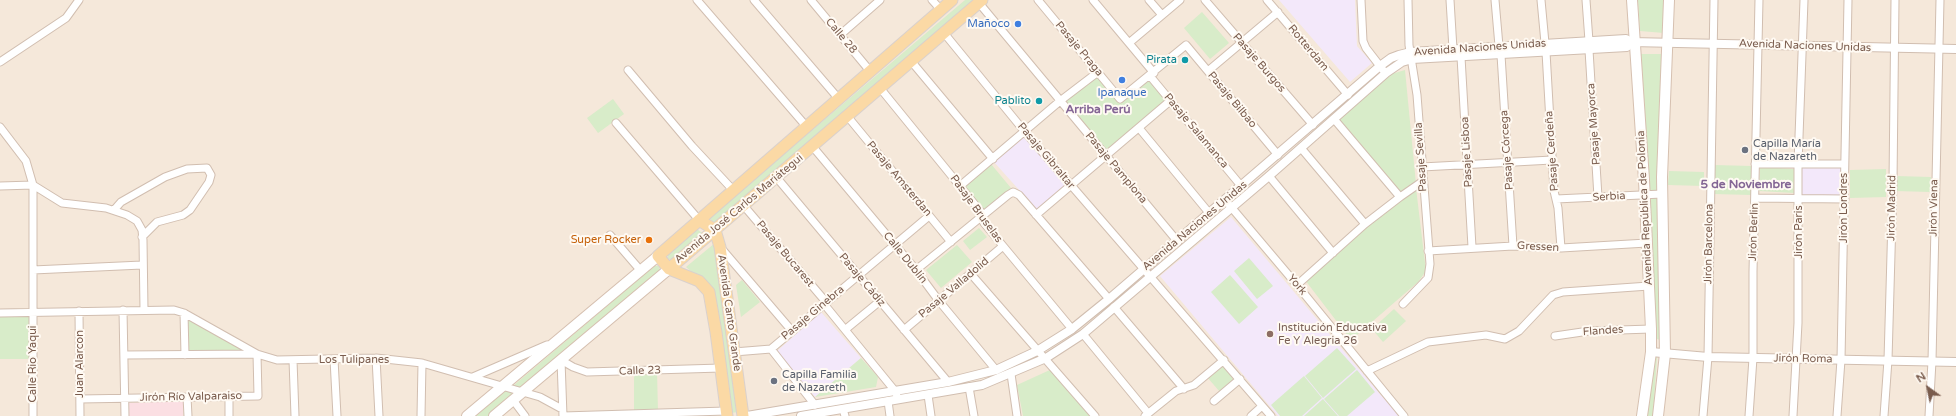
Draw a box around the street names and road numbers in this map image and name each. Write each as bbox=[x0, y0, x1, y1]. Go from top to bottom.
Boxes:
street label: Calle 28 bbox=[822, 16, 860, 56]
street label: Pasaje Praga bbox=[1052, 19, 1106, 79]
street label: Rotterdam bbox=[1285, 22, 1331, 74]
street label: Pasaje Burgos bbox=[1230, 31, 1288, 95]
street label: Avenida Naciones Unidas bbox=[1413, 37, 1547, 59]
street label: Avenida Naciones Unidas bbox=[1739, 37, 1871, 55]
street label: Pasaje Bilbao bbox=[1205, 69, 1259, 131]
street label: Pasaje Mayorca bbox=[1585, 83, 1603, 165]
street label: Pasaje Salamanca bbox=[1161, 91, 1231, 171]
street label: Pasaje Córcega bbox=[1498, 110, 1516, 190]
street label: Pasaje Cerdeña bbox=[1543, 110, 1561, 192]
street label: Pasaje Lisboa bbox=[1459, 116, 1475, 188]
street label: Pasaje Gibraltar bbox=[1014, 120, 1078, 192]
street label: Pasaje Sevilla bbox=[1412, 122, 1430, 192]
street label: Pasaje Pamplona bbox=[1082, 130, 1150, 206]
street label: Avenida República de Polonia bbox=[1634, 130, 1656, 286]
street label: Pasaje Amsterdan bbox=[864, 139, 934, 219]
street label: Avenida José Carlos Mariátegui bbox=[672, 151, 806, 267]
street label: Pasaje Bruselas bbox=[947, 172, 1005, 246]
street label: Jirón Londres bbox=[1837, 173, 1851, 243]
street label: Jirón Madrid bbox=[1885, 175, 1899, 241]
street label: Avenida Naciones Unidas bbox=[1140, 178, 1250, 274]
street label: Jirón Viena bbox=[1927, 179, 1941, 237]
street label: Serbia bbox=[1592, 190, 1626, 204]
street label: Jirón Berlin bbox=[1746, 203, 1762, 261]
street label: Jirón Barcelona bbox=[1702, 204, 1716, 284]
street label: Jirón Paris bbox=[1792, 205, 1806, 259]
street label: Pasaje Bucarest bbox=[753, 218, 817, 290]
street label: Calle Dublín bbox=[880, 230, 930, 286]
street label: Gressen bbox=[1517, 239, 1559, 255]
street label: Pasaje Cádiz bbox=[836, 251, 888, 309]
street label: Avenida Canto Grande bbox=[714, 254, 744, 372]
street label: Pasaje Valladolid bbox=[916, 255, 992, 321]
street label: York bbox=[1285, 272, 1309, 298]
street label: Pasaje Ginebra bbox=[779, 283, 847, 343]
street label: Flandes bbox=[1582, 323, 1624, 339]
street label: Calle Rio Yaqui bbox=[26, 325, 40, 403]
street label: Juan Alarcon bbox=[73, 330, 87, 398]
street label: Jirón Roma bbox=[1773, 352, 1833, 366]
street label: Los Tulipanes bbox=[319, 353, 389, 367]
street label: Calle 23 bbox=[619, 364, 661, 378]
street label: Jirón Río Valparaiso bbox=[140, 390, 242, 404]

